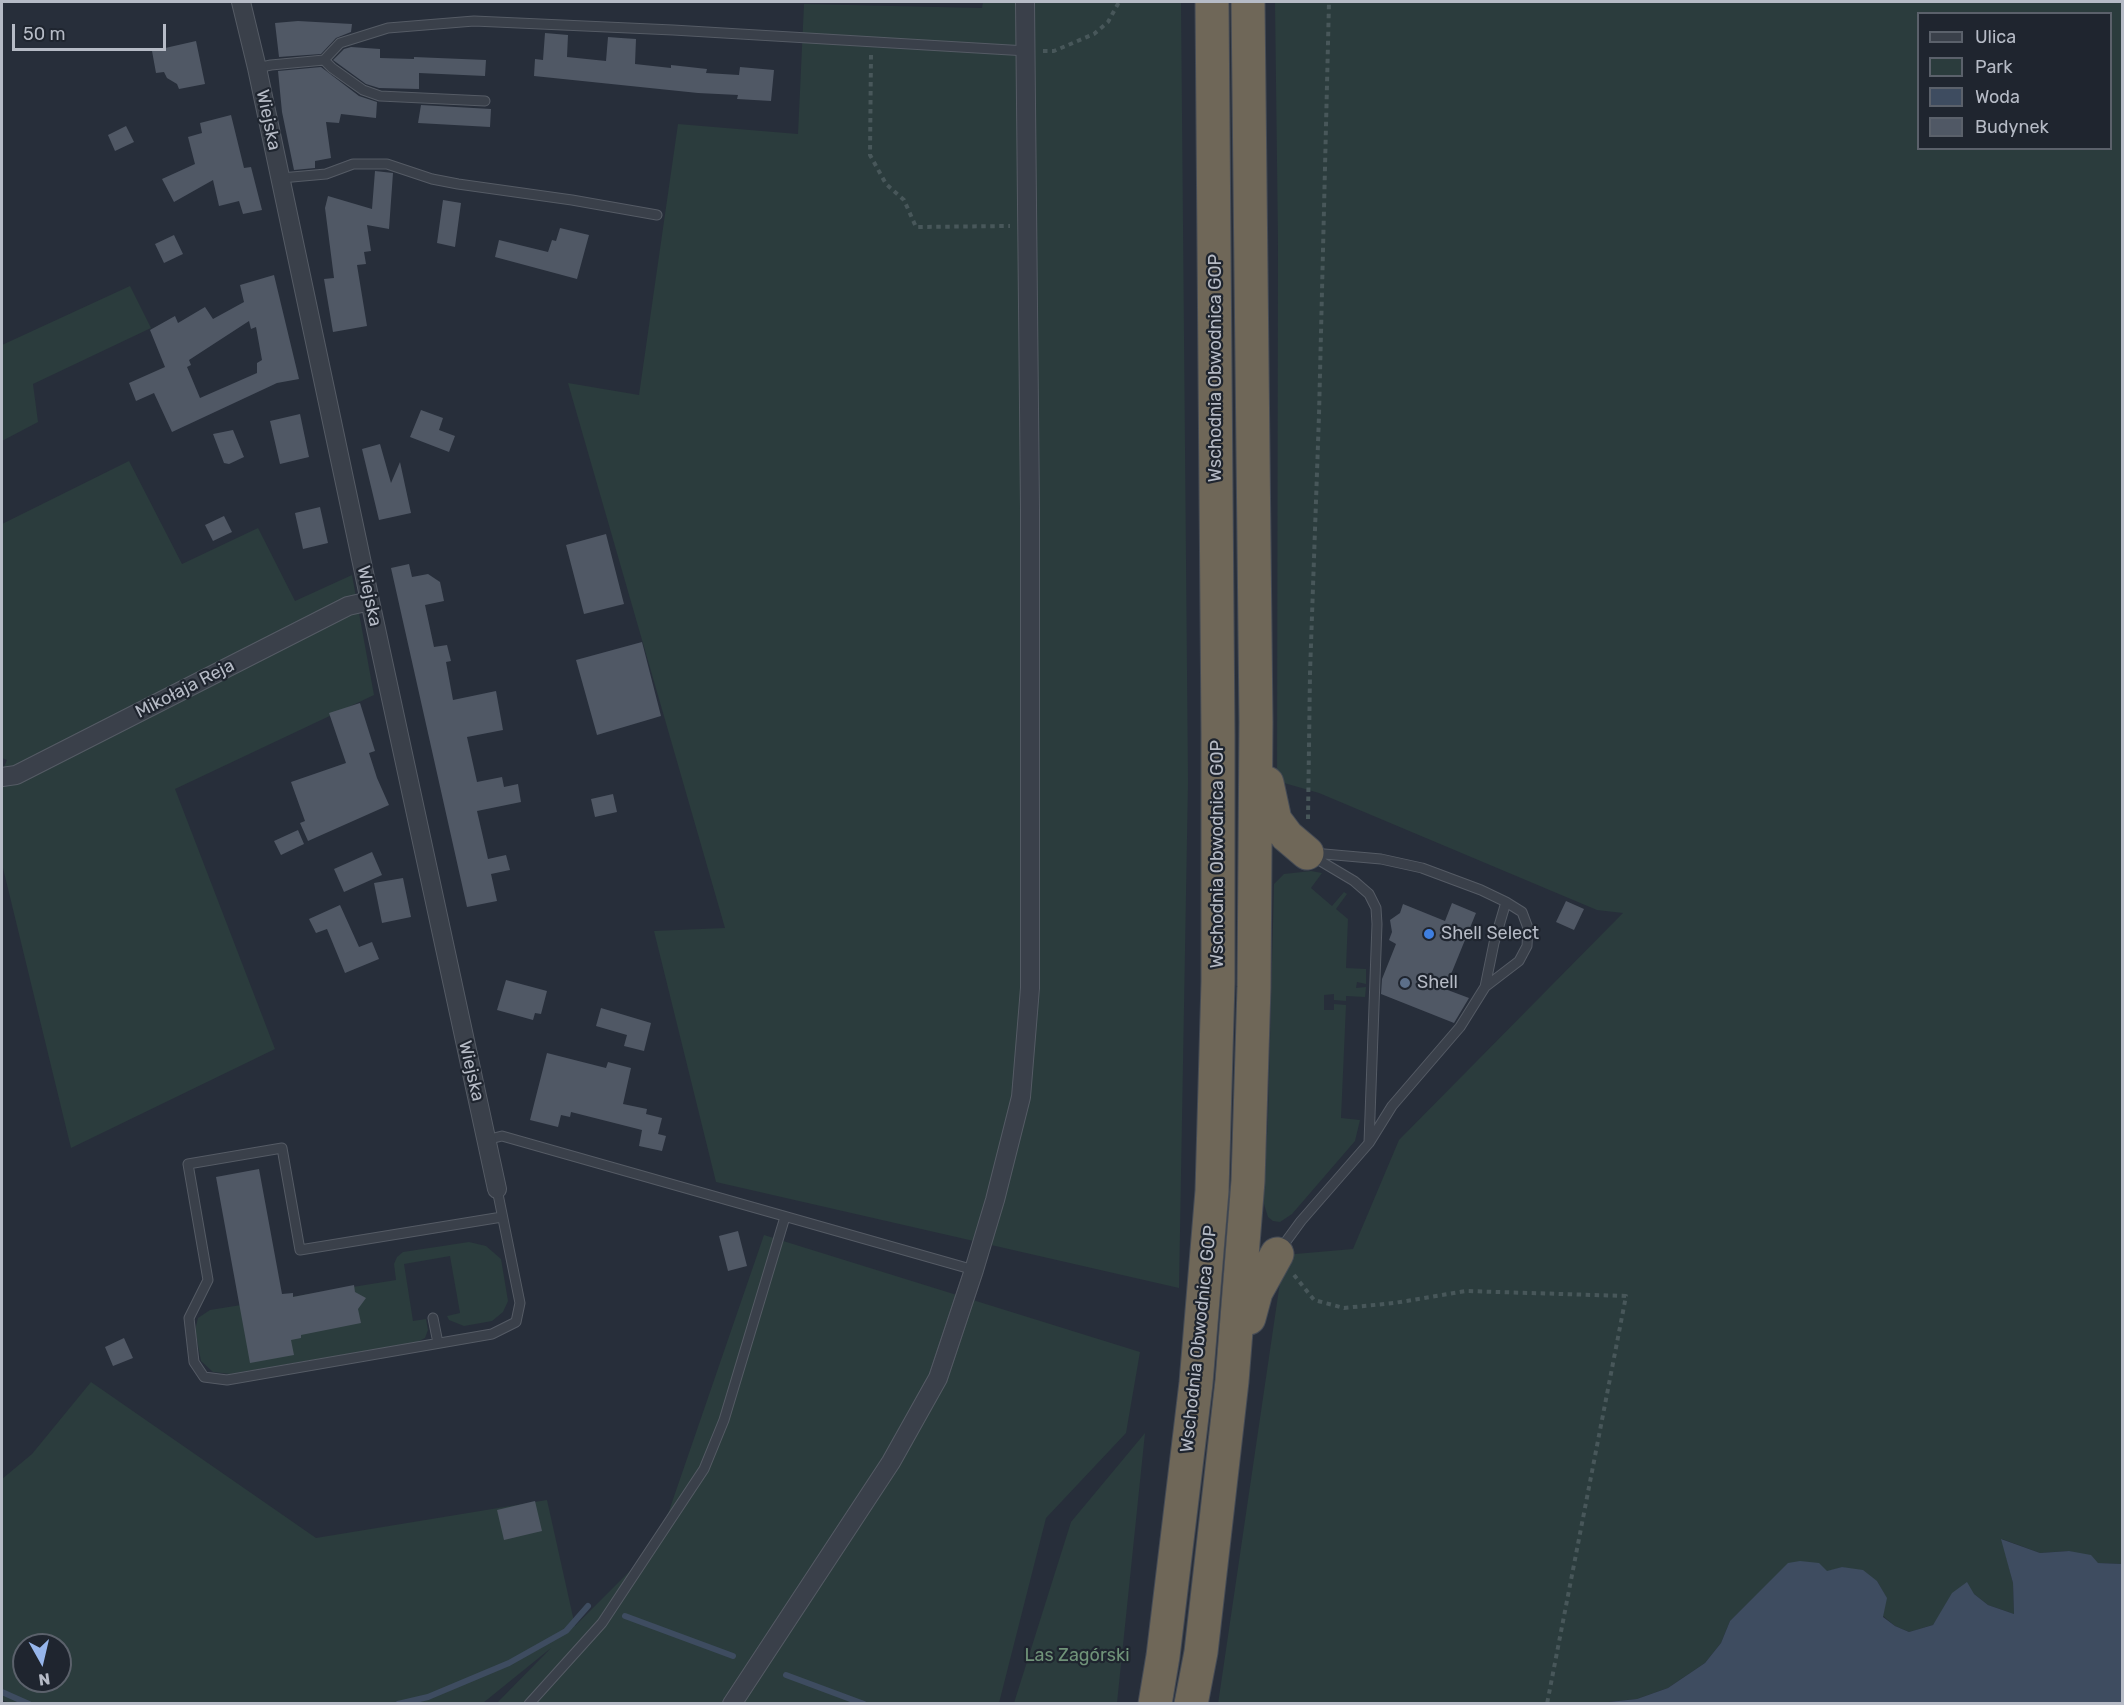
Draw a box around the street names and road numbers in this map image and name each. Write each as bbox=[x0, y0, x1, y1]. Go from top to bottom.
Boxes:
street label: Wiejska bbox=[251, 88, 285, 152]
street label: Wschodnia Obwodnica GOP bbox=[1205, 254, 1227, 482]
street label: Wiejska bbox=[352, 564, 386, 628]
street label: Mikołaja Reja bbox=[132, 655, 238, 723]
street label: Wschodnia Obwodnica GOP bbox=[1207, 740, 1229, 968]
street label: Wiejska bbox=[454, 1039, 488, 1103]
street label: Wschodnia Obwodnica GOP bbox=[1176, 1224, 1222, 1454]

